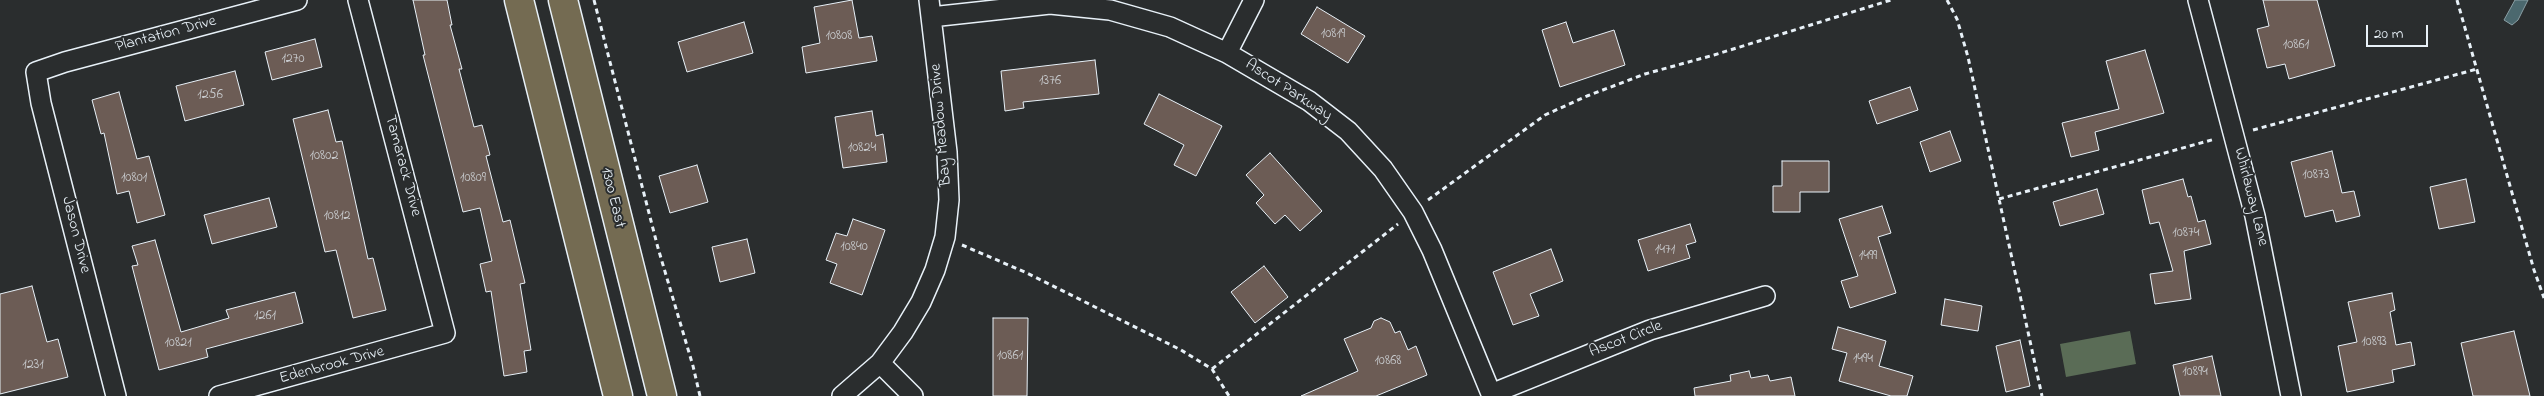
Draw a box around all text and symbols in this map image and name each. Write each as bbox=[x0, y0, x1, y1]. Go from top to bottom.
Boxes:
street label: Plantation Drive bbox=[114, 12, 218, 58]
scale bar bbox=[2369, 15, 2432, 47]
text: 20 m bbox=[2374, 23, 2403, 45]
house number: 10819 bbox=[1321, 27, 1345, 43]
house number: 10808 bbox=[825, 29, 853, 45]
house number: 10861 bbox=[2283, 38, 2309, 54]
house number: 1270 bbox=[281, 52, 305, 68]
street label: Ascot Parkway bbox=[1241, 56, 1335, 126]
street label: Bay Meadow Drive bbox=[927, 63, 957, 187]
house number: 1376 bbox=[1039, 74, 1061, 90]
house number: 1256 bbox=[197, 88, 223, 104]
street label: Tamarack Drive bbox=[379, 113, 425, 219]
house number: 10824 bbox=[848, 141, 876, 157]
street label: Whirlaway Lane bbox=[2228, 146, 2272, 248]
house number: 10802 bbox=[310, 149, 338, 165]
street label: 1300 East bbox=[595, 166, 629, 230]
house number: 10873 bbox=[2302, 168, 2330, 184]
house number: 10801 bbox=[121, 171, 147, 187]
house number: 10809 bbox=[460, 171, 486, 187]
street label: Jason Drive bbox=[56, 195, 94, 275]
house number: 10812 bbox=[323, 209, 351, 225]
house number: 10874 bbox=[2172, 226, 2200, 242]
house number: 10840 bbox=[840, 240, 868, 256]
house number: 1471 bbox=[1655, 243, 1675, 259]
house number: 1499 bbox=[1859, 249, 1877, 265]
house number: 1261 bbox=[254, 309, 276, 325]
street label: Ascot Circle bbox=[1587, 317, 1665, 363]
house number: 10893 bbox=[2361, 335, 2387, 351]
house number: 10821 bbox=[164, 336, 192, 352]
street label: Edenbrook Drive bbox=[277, 343, 387, 389]
house number: 10861 bbox=[997, 349, 1023, 365]
house number: 1494 bbox=[1853, 352, 1873, 368]
house number: 10868 bbox=[1374, 354, 1402, 370]
house number: 1231 bbox=[22, 358, 44, 374]
house number: 10894 bbox=[2182, 365, 2208, 381]

